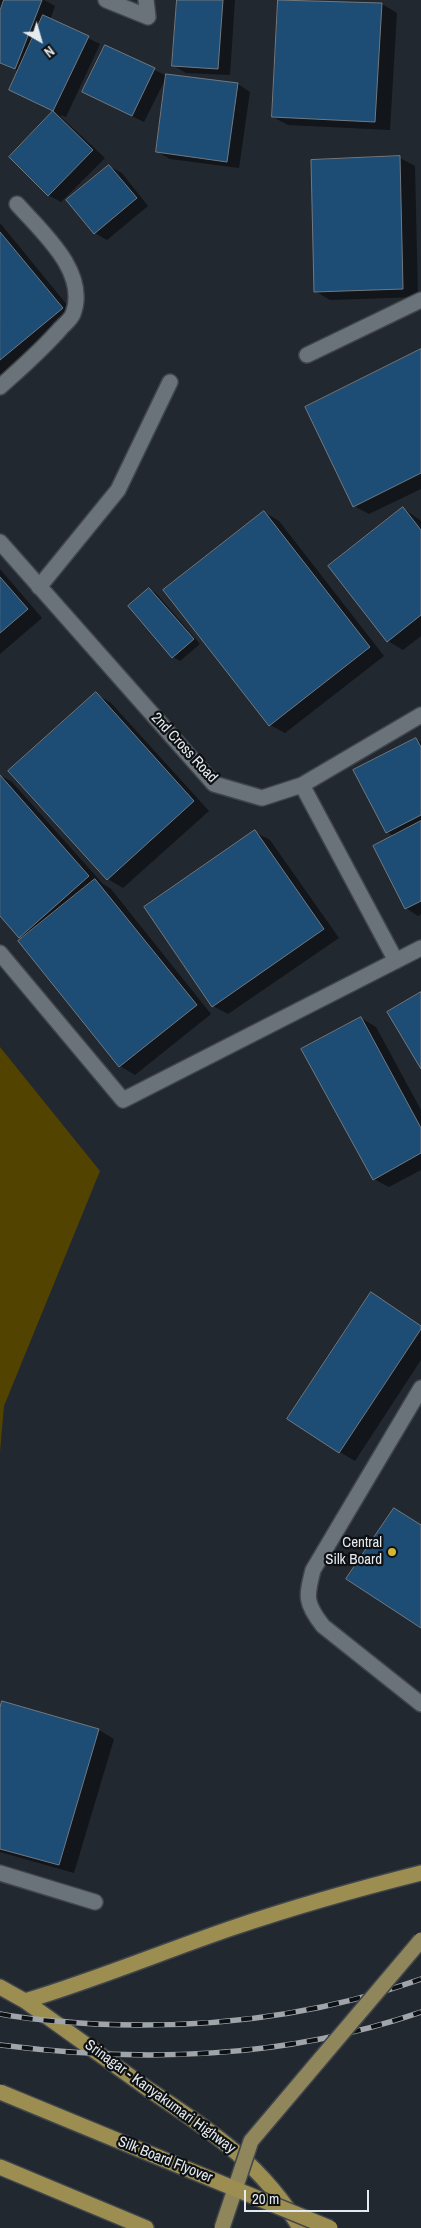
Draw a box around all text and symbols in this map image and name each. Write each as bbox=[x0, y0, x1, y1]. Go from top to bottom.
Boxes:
north arrow bbox=[15, 15, 65, 65]
text: N bbox=[40, 42, 58, 61]
street label: 2nd Cross Road bbox=[147, 709, 221, 787]
place label: Central Silk Board bbox=[325, 1534, 382, 1569]
marker: Central Silk Board bbox=[386, 1546, 398, 1558]
street label: Srinagar - Kanyakumari Highway bbox=[81, 2036, 239, 2158]
street label: Silk Board Flyover bbox=[115, 2133, 215, 2187]
scale bar bbox=[246, 2180, 371, 2212]
text: 20 m bbox=[252, 2188, 279, 2209]

